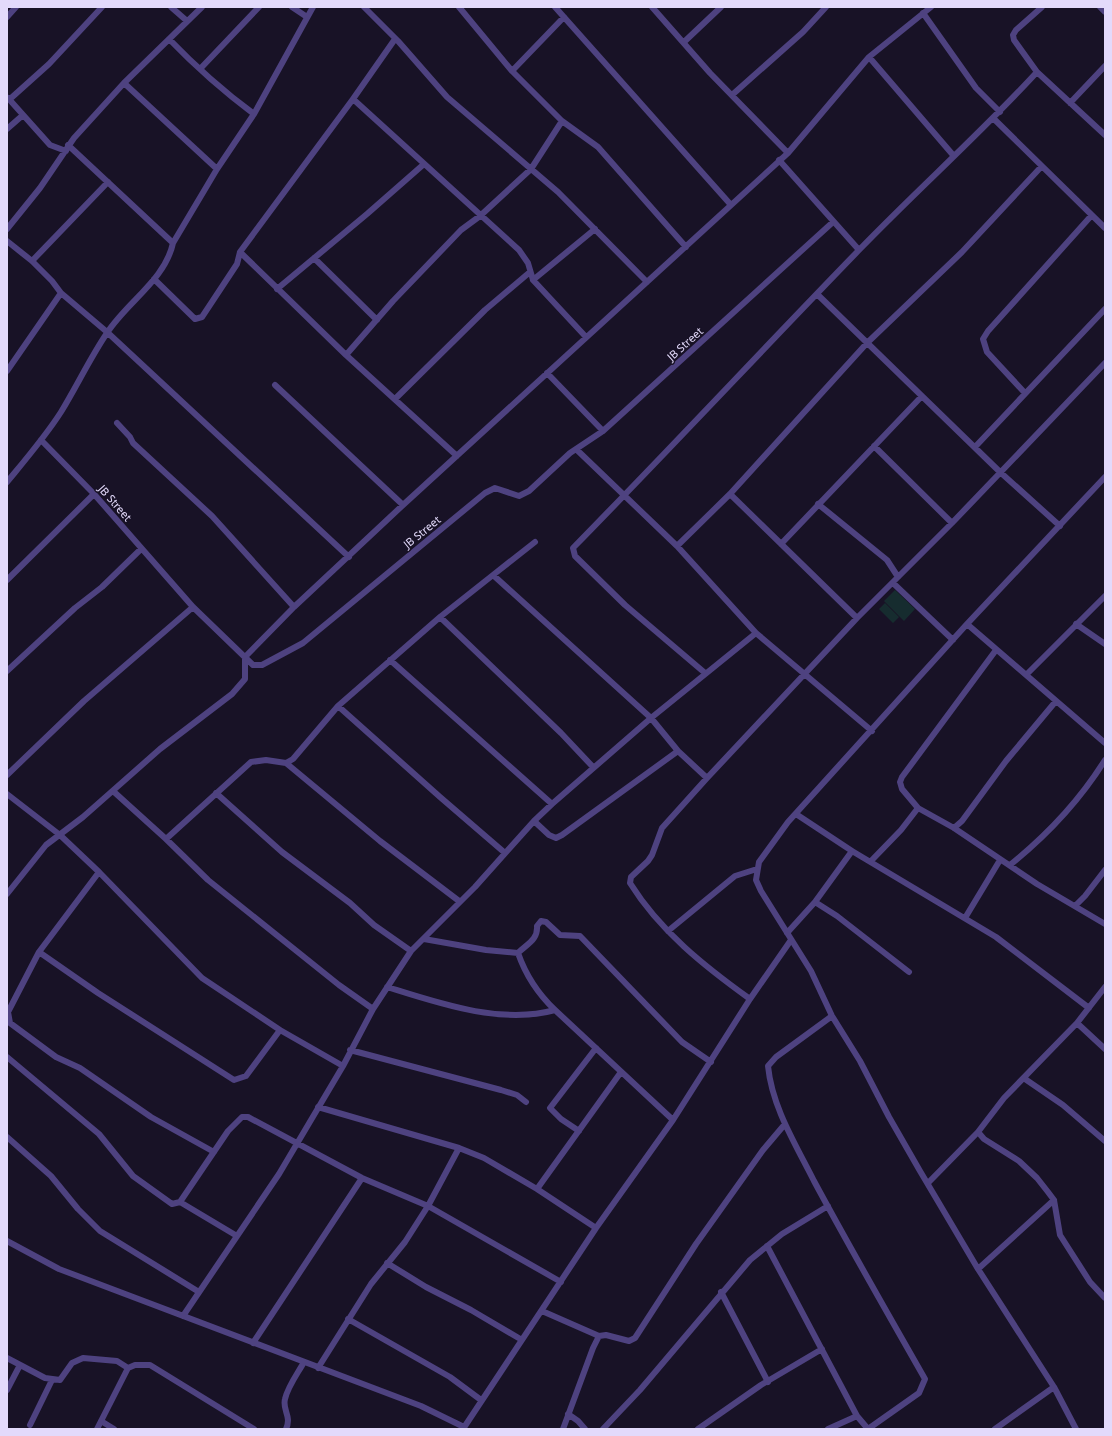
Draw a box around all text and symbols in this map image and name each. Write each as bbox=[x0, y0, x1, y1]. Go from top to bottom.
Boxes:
street label: JB Street bbox=[663, 323, 706, 365]
street label: JB Street bbox=[95, 480, 135, 524]
street label: JB Street bbox=[399, 512, 443, 552]

